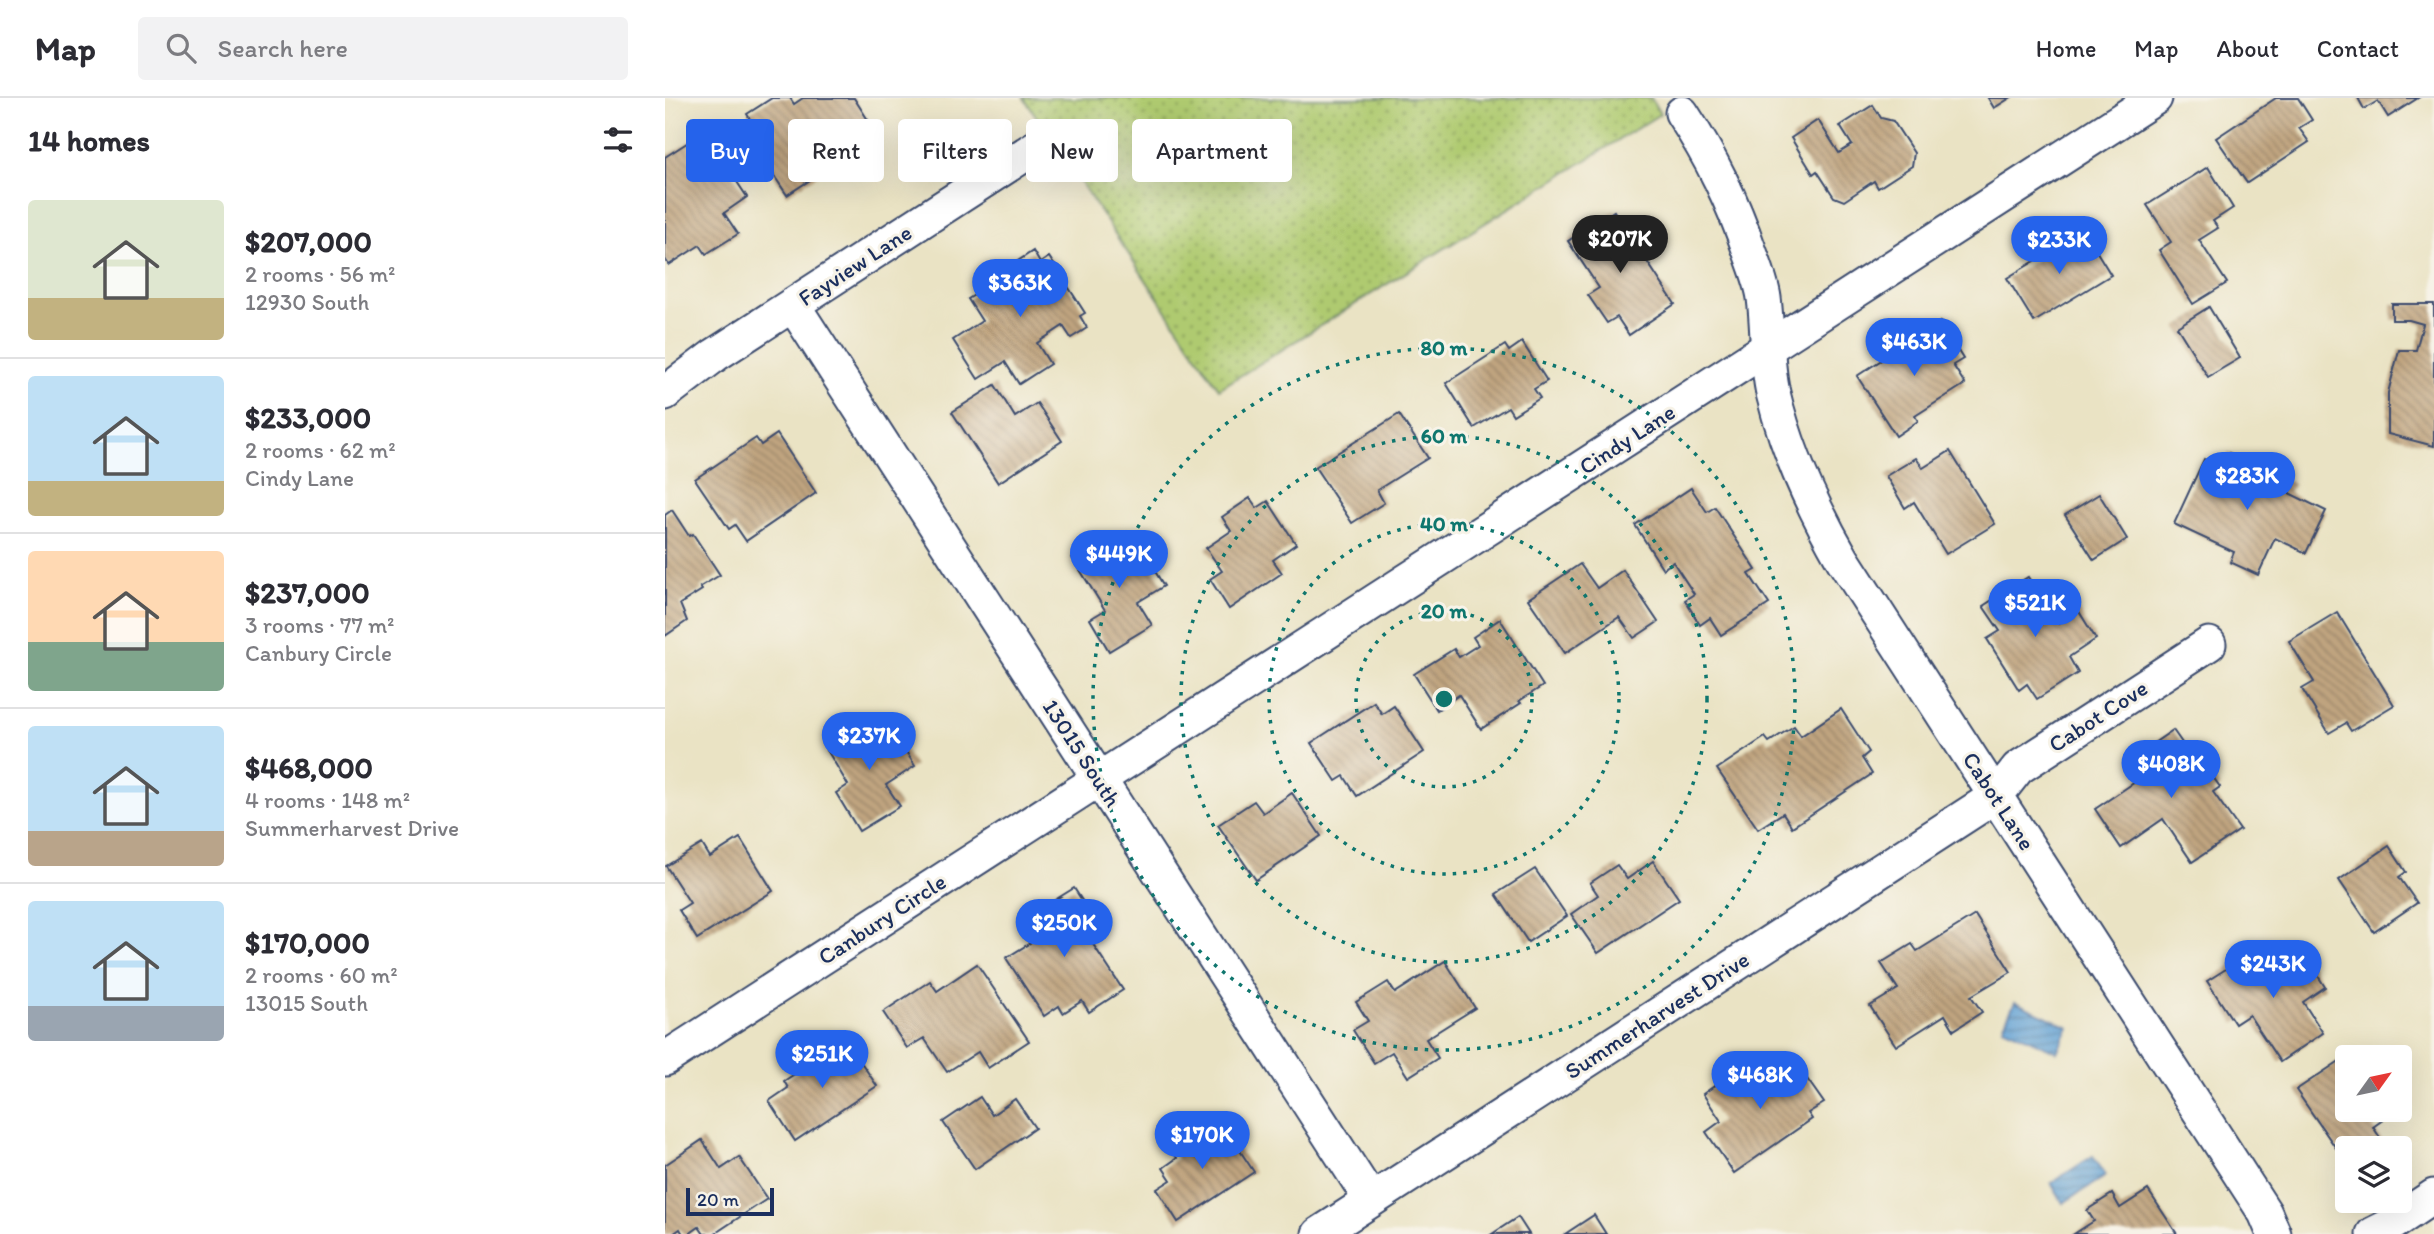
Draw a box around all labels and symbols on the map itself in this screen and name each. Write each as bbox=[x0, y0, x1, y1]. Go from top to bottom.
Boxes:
pin: $207K bbox=[1571, 216, 1669, 275]
pin: $233K bbox=[2010, 216, 2108, 276]
street label: Fayview Lane bbox=[793, 218, 917, 312]
pin: $363K bbox=[971, 260, 1069, 319]
pin: $463K bbox=[1865, 318, 1963, 378]
text: 80 m bbox=[1421, 335, 1468, 360]
street label: Cindy Lane bbox=[1574, 398, 1680, 480]
text: 60 m bbox=[1421, 423, 1468, 448]
pin: $283K bbox=[2198, 452, 2296, 512]
text: 40 m bbox=[1420, 511, 1468, 536]
pin: $449K bbox=[1070, 531, 1168, 590]
pin: $521K bbox=[1986, 580, 2084, 639]
text: 20 m bbox=[1421, 598, 1468, 623]
street label: Cabot Cove bbox=[2043, 674, 2153, 758]
centre of rings bbox=[1432, 687, 1456, 711]
street label: 13015 South bbox=[1037, 694, 1127, 812]
pin: $237K bbox=[820, 712, 918, 772]
pin: $408K bbox=[2122, 740, 2220, 800]
street label: Cabot Lane bbox=[1957, 747, 2041, 855]
street label: Canbury Circle bbox=[813, 867, 951, 971]
pin: $250K bbox=[1015, 900, 1113, 959]
pin: $243K bbox=[2224, 940, 2322, 1000]
street label: Summerharvest Drive bbox=[1560, 945, 1754, 1085]
pin: $251K bbox=[773, 1030, 871, 1090]
north arrow bbox=[2335, 1045, 2411, 1122]
pin: $468K bbox=[1711, 1052, 1809, 1111]
pin: $170K bbox=[1153, 1112, 1251, 1171]
scale bar bbox=[686, 1185, 773, 1217]

